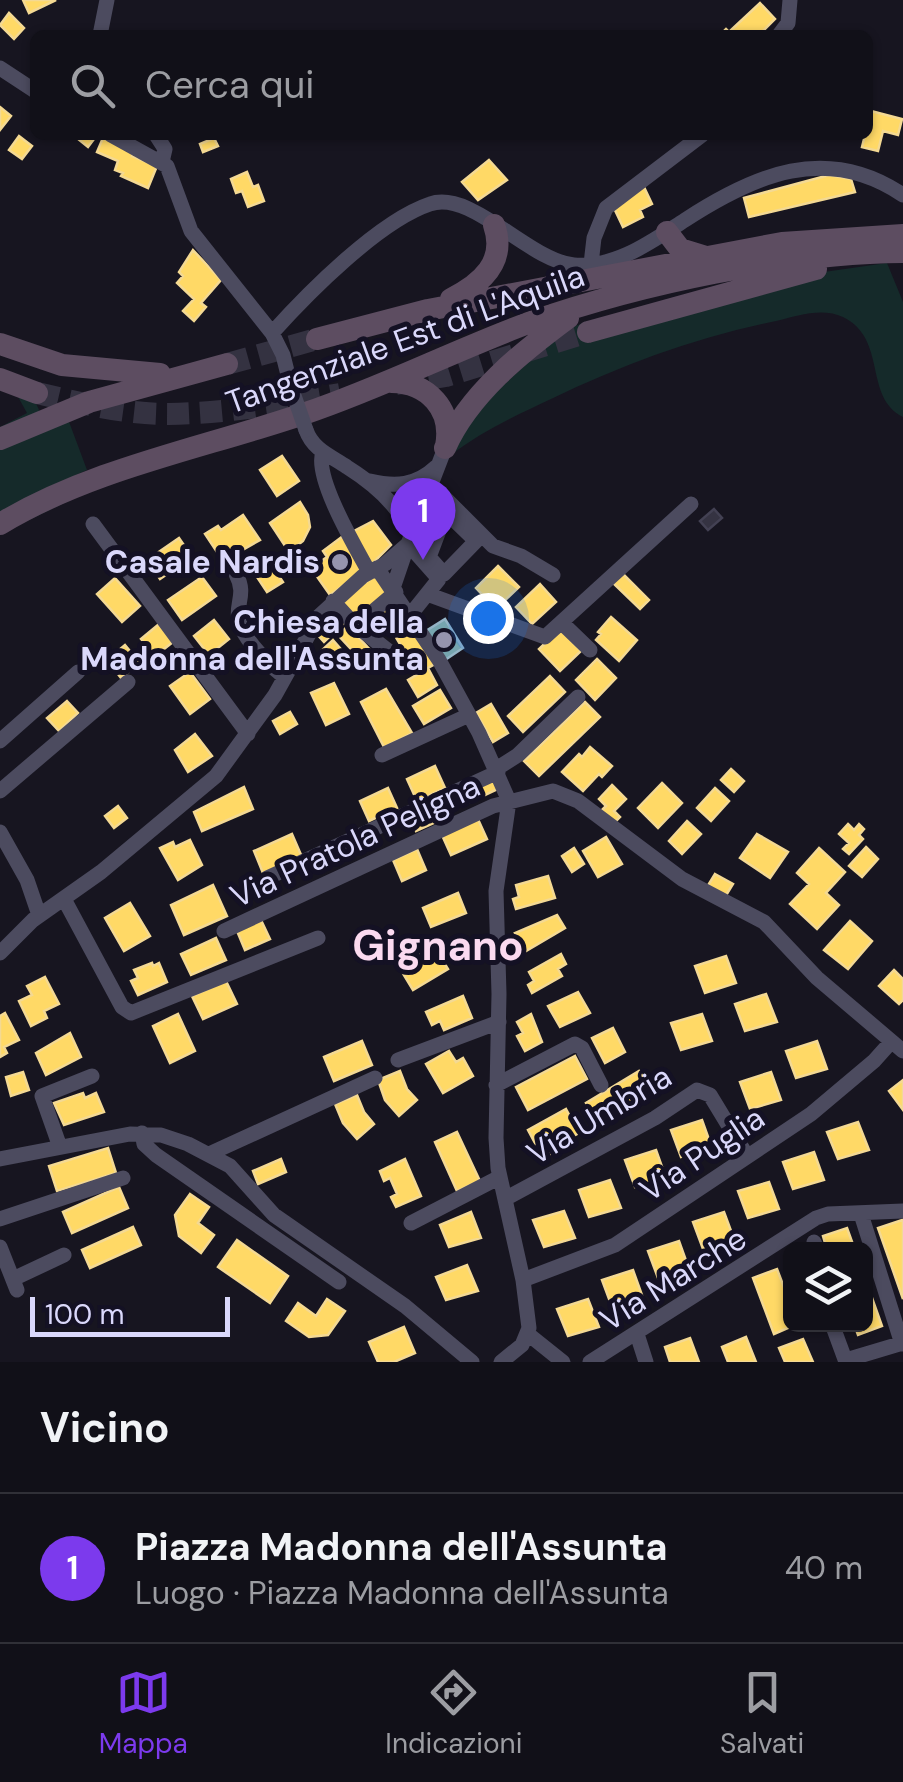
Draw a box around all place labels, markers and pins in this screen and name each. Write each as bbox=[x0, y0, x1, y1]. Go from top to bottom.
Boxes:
pin: 1 bbox=[390, 478, 456, 560]
place label: Casale Nardis bbox=[105, 541, 320, 583]
marker: Casale Nardis bbox=[329, 551, 351, 573]
place label: Chiesa della Madonna dell'Assunta bbox=[80, 601, 424, 680]
marker: Chiesa della Madonna dell'Assunta bbox=[433, 629, 455, 651]

